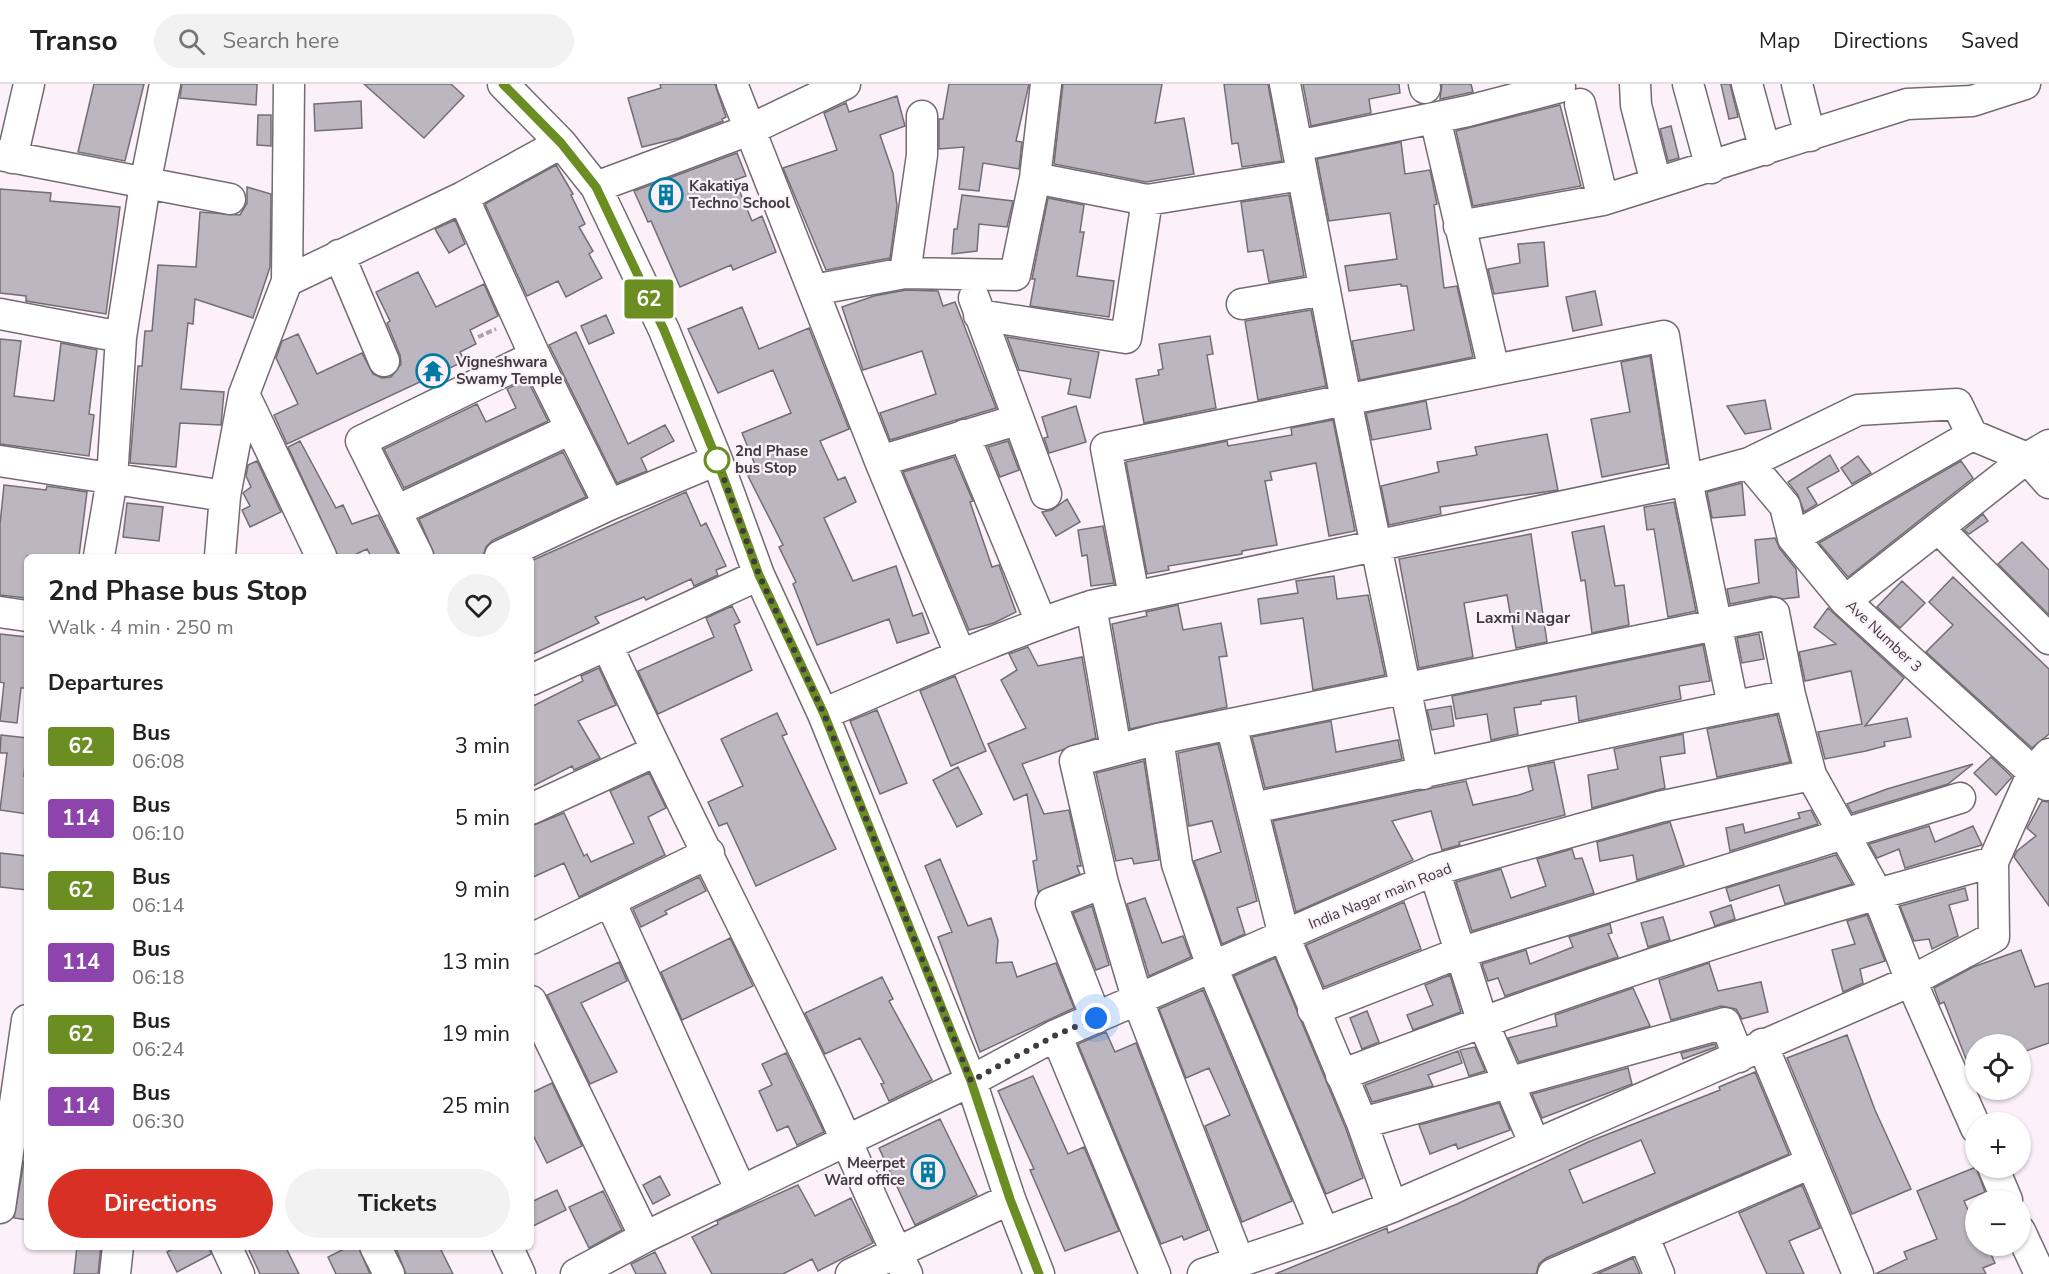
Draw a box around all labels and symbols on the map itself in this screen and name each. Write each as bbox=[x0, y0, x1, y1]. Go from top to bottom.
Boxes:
place label: Kakatiya Techno School bbox=[689, 176, 790, 213]
building icon: Kakatiya Techno School bbox=[648, 177, 684, 213]
line badge: 62 bbox=[622, 280, 676, 318]
place label: Vigneshwara Swamy Temple bbox=[455, 352, 563, 389]
temple icon: Vigneshwara Swamy Temple bbox=[415, 353, 451, 389]
place label: 2nd Phase bus Stop bbox=[735, 441, 808, 478]
marker: 2nd Phase bus Stop bbox=[704, 447, 730, 473]
street label: Ave Number 3 bbox=[1842, 596, 1926, 676]
district label: Laxmi Nagar bbox=[1476, 607, 1571, 629]
street label: India Nagar main Road bbox=[1305, 858, 1455, 934]
your location bbox=[1081, 1003, 1111, 1033]
place label: Meerpet Ward office bbox=[824, 1153, 905, 1190]
building icon: Meerpet Ward office bbox=[910, 1154, 946, 1190]

